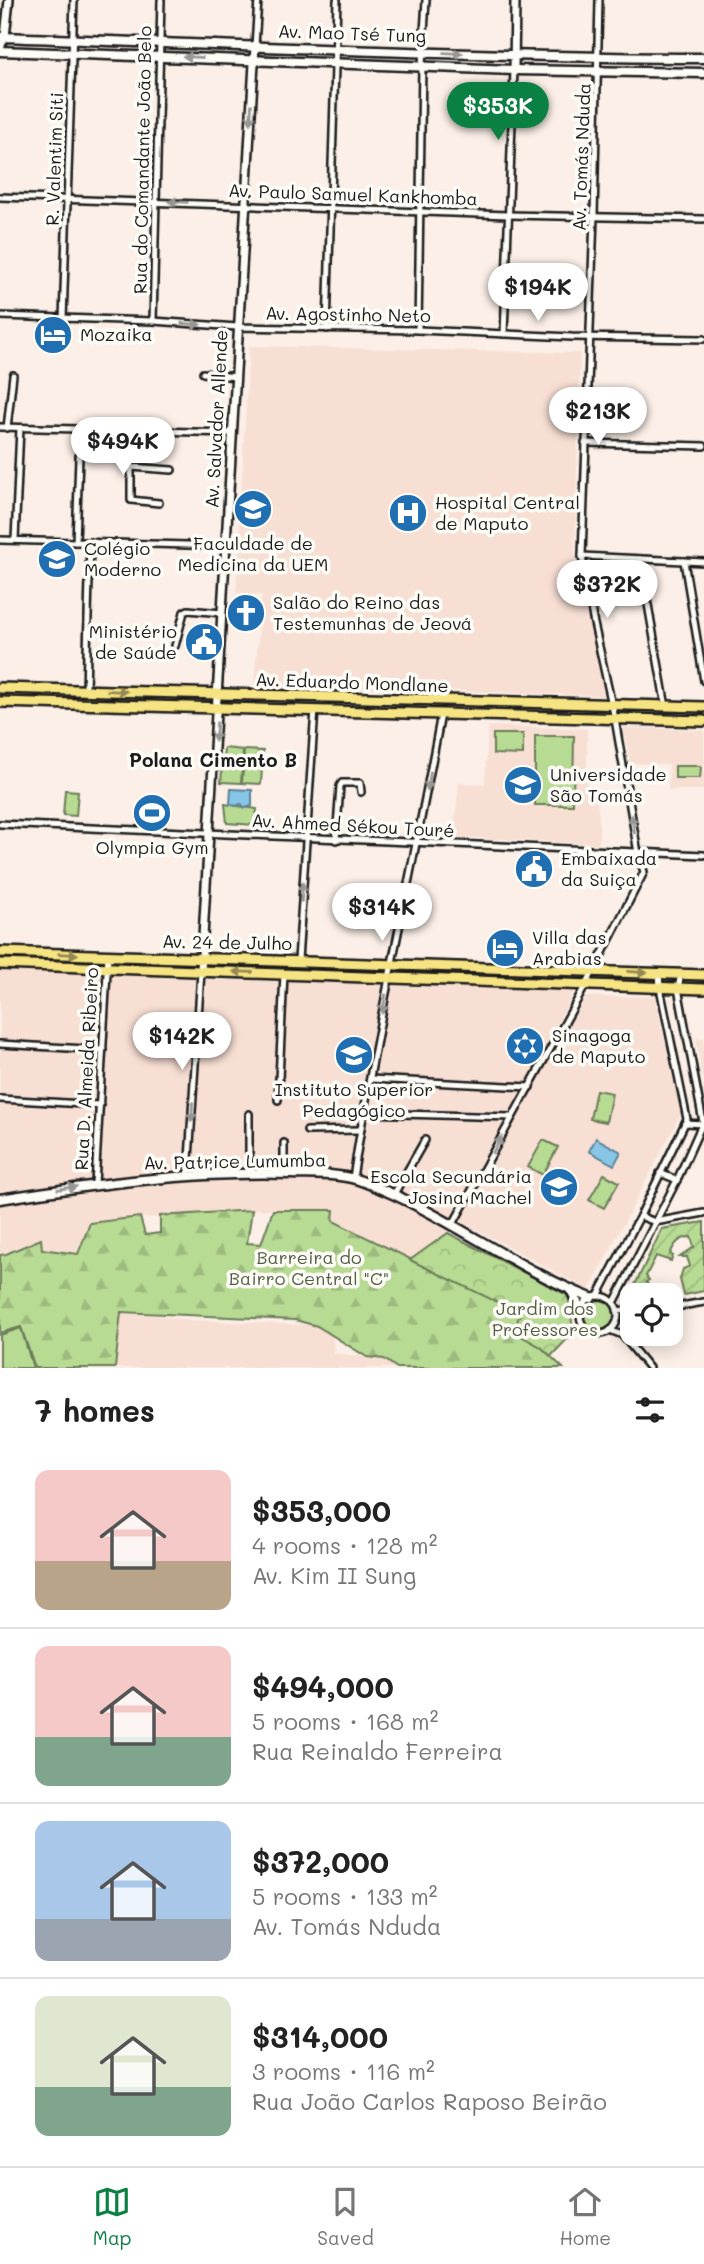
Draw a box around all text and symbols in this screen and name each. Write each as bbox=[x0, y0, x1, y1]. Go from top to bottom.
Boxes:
street label: Av. Mao Tsé Tung bbox=[278, 18, 426, 48]
street label: Rua do Comandante João Belo bbox=[128, 25, 156, 294]
one-way arrow bbox=[442, 48, 464, 59]
one-way arrow bbox=[182, 52, 204, 63]
pin: $353K bbox=[449, 82, 547, 142]
street label: Av. Tomás Nduda bbox=[566, 83, 596, 231]
text: $353K bbox=[463, 90, 533, 120]
street label: R. Valentim Siti bbox=[40, 92, 68, 226]
one-way arrow bbox=[245, 103, 256, 125]
street label: Av. Paulo Samuel Kankhomba bbox=[228, 178, 478, 210]
one-way arrow bbox=[166, 197, 188, 208]
pin: $194K bbox=[489, 264, 587, 323]
text: $194K bbox=[504, 271, 572, 301]
street label: Av. Agostinho Neto bbox=[265, 301, 431, 327]
hotel icon: Mozaika bbox=[32, 314, 74, 356]
one-way arrow bbox=[180, 319, 202, 330]
place label: Mozaika bbox=[80, 322, 153, 346]
street label: Av. Salvador Allende bbox=[199, 329, 233, 509]
pin: $213K bbox=[549, 388, 647, 447]
text: $213K bbox=[565, 395, 631, 425]
pin: $494K bbox=[74, 418, 172, 477]
text: $494K bbox=[87, 425, 159, 455]
school or university icon: Faculdade de Medicina da UEM bbox=[232, 488, 274, 530]
place label: Hospital Central de Maputo bbox=[435, 490, 580, 535]
hospital icon: Hospital Central de Maputo bbox=[387, 492, 429, 534]
place label: Faculdade de Medicina da UEM bbox=[178, 531, 328, 576]
place label: Colégio Moderno bbox=[84, 536, 162, 581]
school or university icon: Colégio Moderno bbox=[36, 538, 78, 580]
pin: $372K bbox=[558, 560, 656, 620]
text: $372K bbox=[573, 568, 641, 598]
place label: Salão do Reino das Testemunhas de Jeová bbox=[273, 590, 472, 635]
church icon: Salão do Reino das Testemunhas de Jeová bbox=[225, 592, 267, 634]
place label: Ministério de Saúde bbox=[89, 619, 177, 664]
public building icon: Ministério de Saúde bbox=[183, 621, 225, 663]
street label: Av. Eduardo Mondlane bbox=[255, 667, 449, 697]
one-way arrow bbox=[106, 686, 128, 697]
one-way arrow bbox=[210, 721, 221, 743]
district label: Polana Cimento B bbox=[129, 747, 297, 772]
place label: Universidade São Tomás bbox=[550, 762, 667, 807]
school or university icon: Universidade São Tomás bbox=[502, 764, 544, 806]
one-way arrow bbox=[423, 770, 434, 792]
sports icon: Olympia Gym bbox=[131, 792, 173, 834]
street label: Av. Ahmed Sékou Touré bbox=[251, 808, 455, 842]
one-way arrow bbox=[627, 813, 638, 835]
place label: Olympia Gym bbox=[95, 835, 209, 859]
place label: Embaixada da Suiça bbox=[561, 846, 657, 891]
public building icon: Embaixada da Suiça bbox=[513, 848, 555, 890]
one-way arrow bbox=[297, 881, 308, 903]
pin: $314K bbox=[333, 884, 431, 943]
text: $314K bbox=[348, 891, 416, 921]
place label: Villa das Arabias bbox=[532, 925, 606, 970]
hotel icon: Villa das Arabias bbox=[484, 927, 526, 969]
street label: Av. 24 de Julho bbox=[162, 929, 292, 955]
one-way arrow bbox=[57, 949, 79, 960]
street label: Rua D. Almeida Ribeiro bbox=[69, 967, 103, 1171]
one-way arrow bbox=[231, 967, 253, 978]
one-way arrow bbox=[627, 967, 649, 978]
one-way arrow bbox=[378, 993, 389, 1015]
pin: $142K bbox=[133, 1012, 231, 1072]
text: $142K bbox=[149, 1020, 215, 1050]
place label: Sinagoga de Maputo bbox=[552, 1023, 646, 1068]
synagogue icon: Sinagoga de Maputo bbox=[504, 1025, 546, 1067]
school or university icon: Instituto Superior Pedagógico bbox=[333, 1034, 375, 1076]
place label: Instituto Superior Pedagógico bbox=[275, 1077, 433, 1122]
one-way arrow bbox=[186, 1101, 197, 1123]
one-way arrow bbox=[491, 1135, 503, 1154]
street label: Av. Patrice Lumumba bbox=[143, 1147, 327, 1175]
place label: Escola Secundária Josina Machel bbox=[370, 1164, 532, 1209]
school or university icon: Escola Secundária Josina Machel bbox=[538, 1166, 580, 1208]
one-way arrow bbox=[57, 1183, 79, 1194]
park label: Barreira do Bairro Central "C" bbox=[229, 1245, 389, 1290]
map controls bbox=[620, 1283, 683, 1346]
button: locate bbox=[620, 1283, 683, 1346]
park label: Jardim dos Professores bbox=[492, 1296, 598, 1341]
text: 7 homes bbox=[35, 1390, 155, 1430]
icon: filters bbox=[631, 1391, 669, 1429]
text: $353,000 bbox=[252, 1490, 391, 1530]
icon: home bbox=[91, 1498, 175, 1582]
text: 4 rooms · 128 m² bbox=[252, 1530, 437, 1560]
text: Av. Kim II Sung bbox=[252, 1560, 416, 1590]
text: $494,000 bbox=[252, 1666, 394, 1706]
icon: home bbox=[91, 1674, 175, 1758]
text: 5 rooms · 168 m² bbox=[252, 1706, 438, 1736]
text: Rua Reinaldo Ferreira bbox=[252, 1736, 503, 1766]
text: $372,000 bbox=[252, 1841, 389, 1881]
icon: home bbox=[91, 1849, 175, 1933]
text: 5 rooms · 133 m² bbox=[252, 1881, 437, 1911]
text: Av. Tomás Nduda bbox=[252, 1911, 441, 1941]
text: $314,000 bbox=[252, 2016, 388, 2056]
icon: home bbox=[91, 2024, 175, 2108]
text: 3 rooms · 116 m² bbox=[252, 2056, 435, 2086]
text: Rua João Carlos Raposo Beirão bbox=[252, 2086, 607, 2116]
tab: Map bbox=[93, 2183, 132, 2250]
tab: Saved bbox=[317, 2183, 374, 2250]
tab: Home bbox=[559, 2183, 611, 2250]

